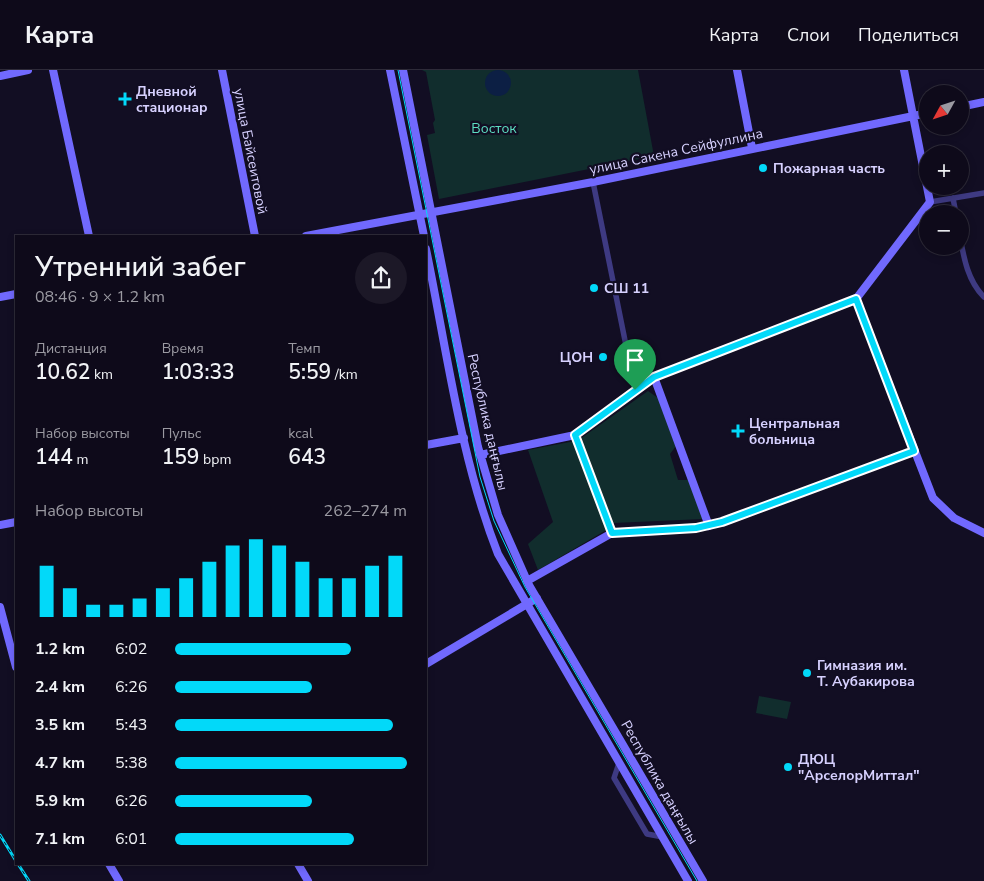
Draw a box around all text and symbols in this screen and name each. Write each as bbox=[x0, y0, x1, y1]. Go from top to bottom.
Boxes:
text: Карта bbox=[25, 19, 94, 51]
text: Карта bbox=[709, 23, 759, 47]
text: Слои bbox=[787, 23, 830, 47]
text: Поделиться bbox=[858, 23, 959, 47]
place label: Дневной стационар bbox=[136, 82, 208, 117]
north arrow bbox=[919, 85, 969, 135]
map controls bbox=[919, 85, 969, 255]
street label: улица Байсеитовой bbox=[229, 87, 272, 216]
marker: Дневной стационар bbox=[118, 92, 132, 106]
park label: Восток bbox=[471, 119, 517, 138]
street label: улица Сакена Сейфуллина bbox=[588, 124, 765, 179]
button: + bbox=[919, 145, 969, 195]
place label: Пожарная часть bbox=[773, 159, 885, 178]
marker: Пожарная часть bbox=[757, 162, 769, 174]
button: − bbox=[919, 205, 969, 255]
text: Утренний забег bbox=[35, 248, 246, 286]
button: share bbox=[355, 252, 407, 304]
place label: СШ 11 bbox=[604, 279, 649, 298]
marker: СШ 11 bbox=[588, 282, 600, 294]
text: 08:46 · 9 × 1.2 km bbox=[35, 286, 165, 308]
text: Дистанция bbox=[35, 339, 107, 358]
text: Время bbox=[162, 339, 204, 358]
text: Темп bbox=[288, 339, 321, 358]
pin bbox=[614, 339, 656, 390]
icon: arrive bbox=[621, 346, 649, 374]
place label: ЦОН bbox=[560, 348, 593, 367]
marker: ЦОН bbox=[597, 351, 609, 363]
street label: Республика даңғылы bbox=[463, 352, 513, 492]
text: 10.62 bbox=[35, 358, 90, 386]
text: 1:03:33 bbox=[162, 358, 235, 386]
text: 5:59 bbox=[288, 358, 331, 386]
text: km bbox=[90, 365, 113, 384]
text: /km bbox=[331, 365, 358, 384]
place label: Центральная больница bbox=[749, 414, 840, 449]
text: Набор высоты bbox=[35, 424, 130, 443]
text: Пульс bbox=[162, 424, 201, 443]
text: kcal bbox=[288, 424, 313, 443]
marker: Центральная больница bbox=[731, 424, 745, 438]
text: 144 bbox=[35, 443, 73, 471]
text: 159 bbox=[162, 443, 199, 471]
text: 643 bbox=[288, 443, 326, 471]
text: m bbox=[73, 450, 88, 469]
text: bpm bbox=[199, 450, 231, 469]
text: Набор высоты bbox=[35, 500, 143, 522]
text: 262–274 m bbox=[324, 500, 407, 522]
text: 1.2 km bbox=[35, 638, 85, 660]
text: 6:02 bbox=[115, 638, 147, 660]
place label: Гимназия им. Т. Аубакирова bbox=[817, 656, 915, 691]
marker: Гимназия им. Т. Аубакирова bbox=[801, 667, 813, 679]
text: 2.4 km bbox=[35, 676, 85, 698]
text: 6:26 bbox=[115, 676, 147, 698]
text: 3.5 km bbox=[35, 714, 85, 736]
text: 5:43 bbox=[115, 714, 147, 736]
street label: Республика даңғылы bbox=[616, 717, 703, 848]
place label: ДЮЦ "АрселорМиттал" bbox=[798, 750, 920, 785]
text: 4.7 km bbox=[35, 752, 85, 774]
text: 5:38 bbox=[115, 752, 147, 774]
marker: ДЮЦ "АрселорМиттал" bbox=[782, 761, 794, 773]
text: 5.9 km bbox=[35, 790, 85, 812]
text: 6:26 bbox=[115, 790, 147, 812]
text: 7.1 km bbox=[35, 828, 85, 850]
text: 6:01 bbox=[115, 828, 147, 850]

